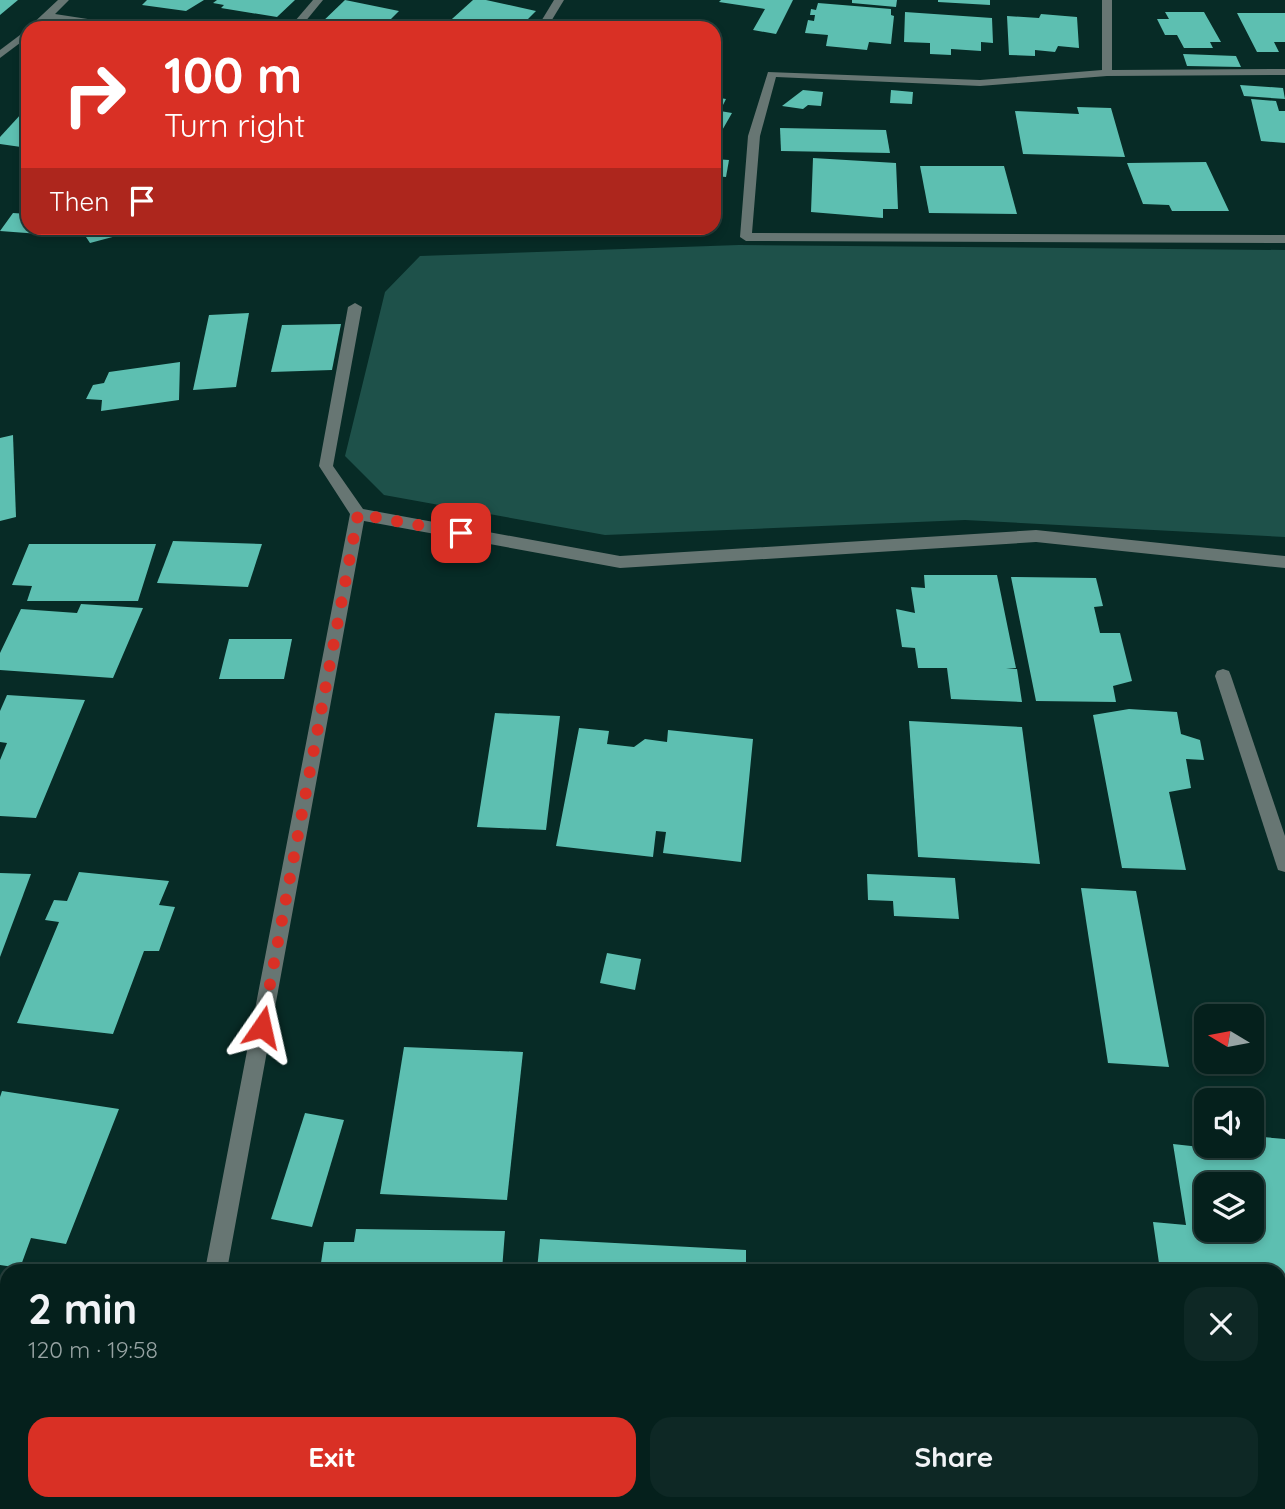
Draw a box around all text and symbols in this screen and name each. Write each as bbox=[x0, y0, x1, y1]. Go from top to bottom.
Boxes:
text: 100 m bbox=[164, 44, 302, 105]
icon: right bbox=[49, 49, 140, 140]
text: Turn right bbox=[164, 105, 305, 145]
icon: arrive bbox=[123, 182, 161, 220]
text: Then bbox=[49, 185, 109, 218]
pin bbox=[431, 503, 491, 563]
icon: arrive bbox=[442, 514, 480, 552]
position arrow bbox=[225, 990, 299, 1064]
north arrow bbox=[1194, 1004, 1264, 1074]
map controls bbox=[1194, 1004, 1264, 1242]
button: sound bbox=[1194, 1088, 1264, 1158]
button: layers bbox=[1194, 1172, 1264, 1242]
text: 2 min bbox=[28, 1282, 137, 1335]
button: close bbox=[1184, 1287, 1258, 1361]
text: 120 m · 19:58 bbox=[28, 1335, 158, 1364]
button: Exit bbox=[28, 1417, 636, 1497]
button: Share bbox=[650, 1417, 1258, 1497]

